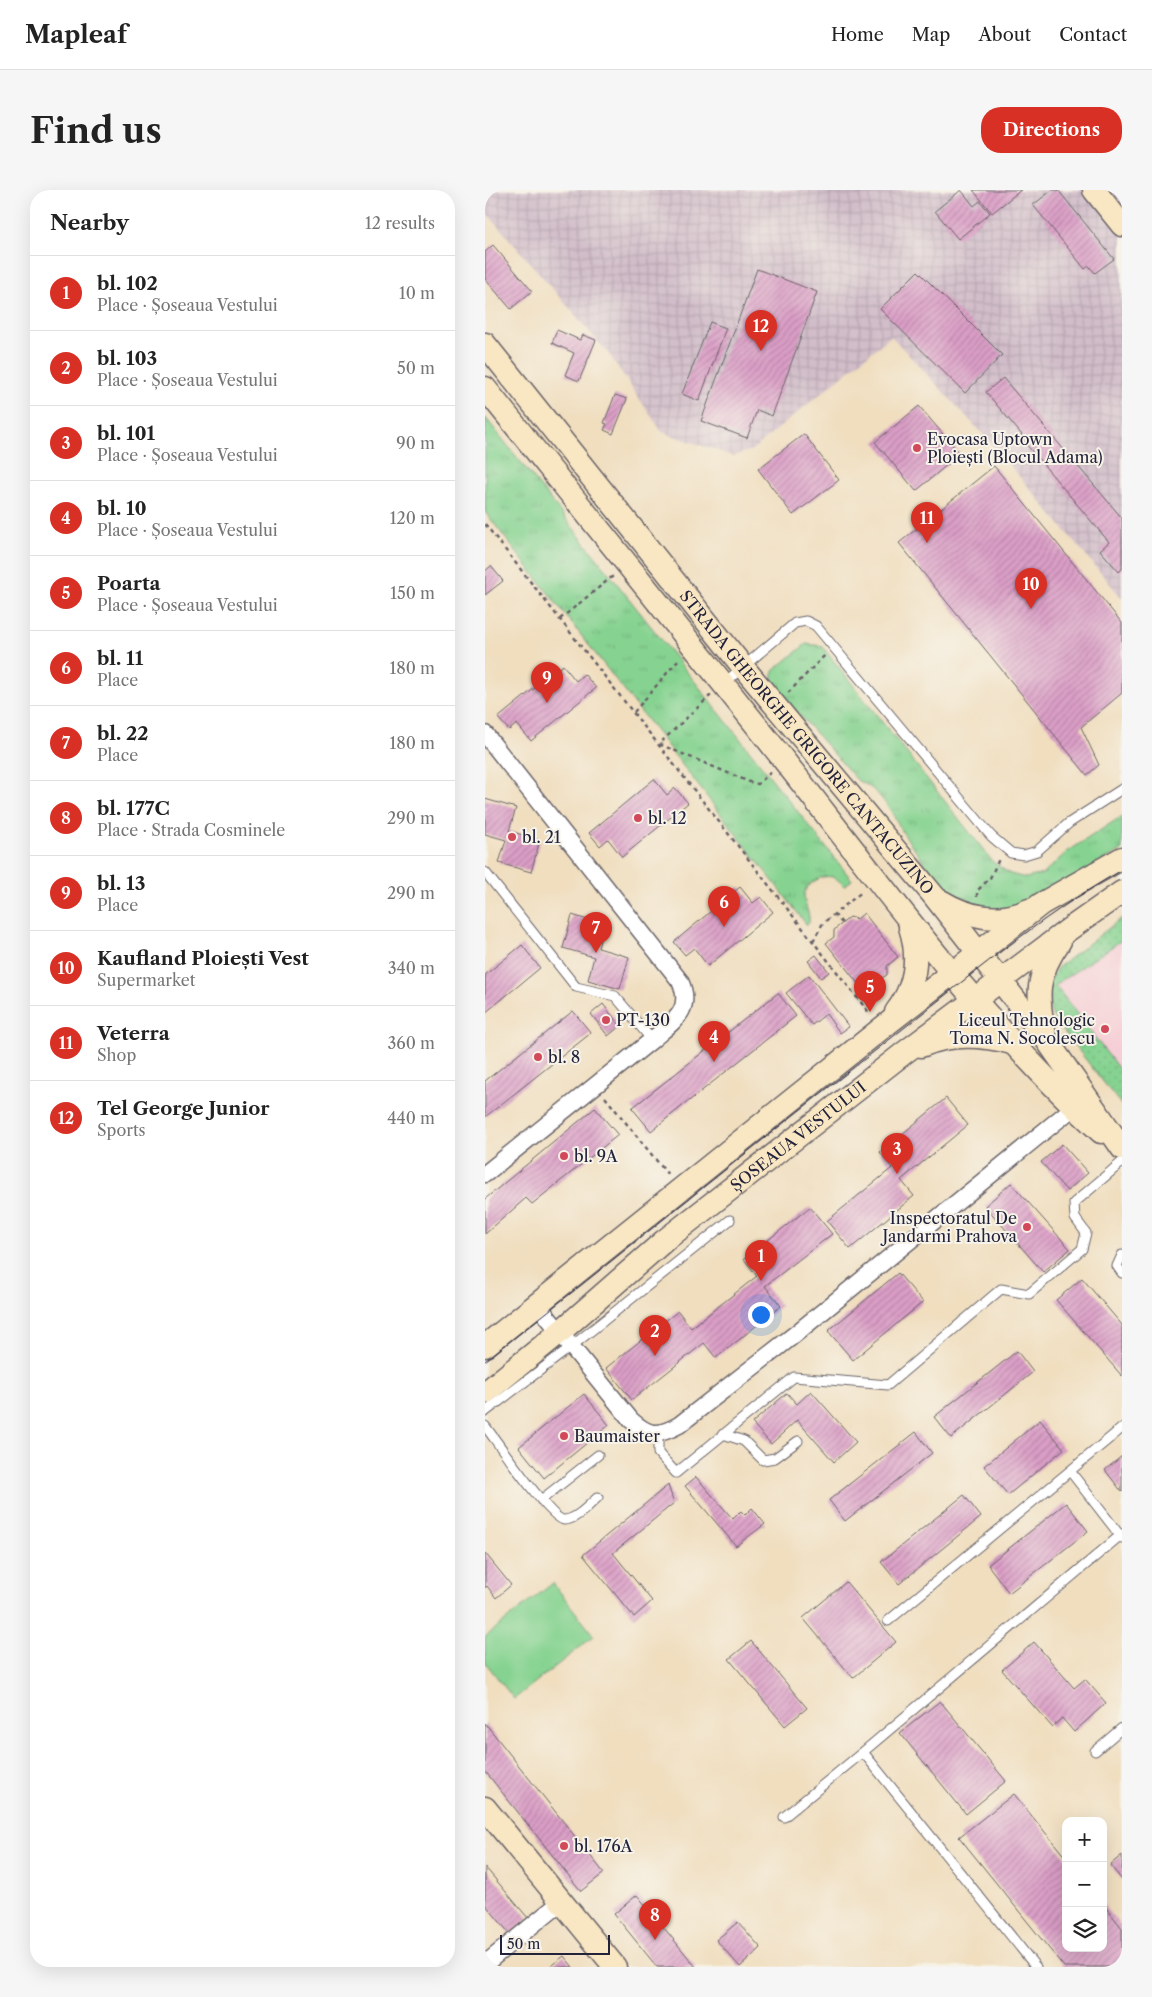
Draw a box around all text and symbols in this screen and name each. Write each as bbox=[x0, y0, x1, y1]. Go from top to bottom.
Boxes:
text: Mapleaf bbox=[25, 20, 127, 49]
text: Home bbox=[831, 24, 884, 46]
text: Map bbox=[912, 24, 950, 46]
text: About bbox=[978, 24, 1031, 46]
text: Contact bbox=[1059, 24, 1127, 46]
button: Directions bbox=[981, 107, 1122, 153]
text: Find us bbox=[30, 109, 162, 152]
text: Nearby bbox=[50, 210, 129, 235]
text: 12 results bbox=[365, 213, 435, 233]
text: bl. 102 bbox=[97, 272, 158, 295]
text: 1 bbox=[62, 283, 70, 303]
text: 10 m bbox=[399, 283, 435, 303]
text: Place · Șoseaua Vestului bbox=[97, 295, 278, 315]
pin: 12 bbox=[745, 310, 777, 351]
text: bl. 103 bbox=[97, 347, 157, 370]
text: 2 bbox=[61, 358, 71, 378]
text: 50 m bbox=[397, 358, 435, 378]
text: Place · Șoseaua Vestului bbox=[97, 370, 278, 390]
text: bl. 101 bbox=[97, 422, 155, 445]
place label: Evocasa Uptown Ploiești (Blocul Adama) bbox=[927, 429, 1103, 467]
text: 3 bbox=[61, 433, 71, 453]
text: 90 m bbox=[396, 433, 435, 453]
marker: Evocasa Uptown Ploiești (Blocul Adama) bbox=[911, 442, 923, 454]
text: Place · Șoseaua Vestului bbox=[97, 445, 278, 465]
text: bl. 10 bbox=[97, 497, 147, 520]
pin: 11 bbox=[911, 502, 943, 543]
text: 4 bbox=[61, 508, 71, 528]
text: 120 m bbox=[390, 508, 435, 528]
text: Place · Șoseaua Vestului bbox=[97, 520, 278, 540]
pin: 10 bbox=[1015, 568, 1047, 609]
text: Poarta bbox=[97, 572, 161, 595]
text: 5 bbox=[62, 583, 70, 603]
text: 150 m bbox=[390, 583, 435, 603]
street label: STRADA GHEORGHE GRIGORE CANTACUZINO bbox=[676, 586, 938, 898]
text: Place · Șoseaua Vestului bbox=[97, 595, 278, 615]
text: bl. 11 bbox=[97, 647, 143, 670]
text: 6 bbox=[61, 658, 71, 678]
text: 180 m bbox=[389, 658, 435, 678]
pin: 9 bbox=[531, 662, 563, 703]
text: Place bbox=[97, 670, 138, 690]
text: bl. 22 bbox=[97, 722, 149, 745]
text: 7 bbox=[62, 733, 70, 753]
text: 180 m bbox=[389, 733, 435, 753]
text: Place bbox=[97, 745, 138, 765]
text: bl. 177C bbox=[97, 797, 170, 820]
text: 8 bbox=[61, 808, 71, 828]
text: 290 m bbox=[387, 808, 435, 828]
place label: bl. 12 bbox=[648, 808, 687, 828]
marker: bl. 12 bbox=[632, 812, 644, 824]
text: Place · Strada Cosminele bbox=[97, 820, 285, 840]
place label: bl. 21 bbox=[522, 827, 561, 847]
marker: bl. 21 bbox=[506, 831, 518, 843]
text: bl. 13 bbox=[97, 872, 145, 895]
text: 9 bbox=[61, 883, 71, 903]
text: 290 m bbox=[387, 883, 435, 903]
pin: 6 bbox=[708, 886, 740, 927]
text: Place bbox=[97, 895, 138, 915]
pin: 7 bbox=[580, 912, 612, 953]
text: Kaufland Ploiești Vest bbox=[97, 947, 309, 970]
text: 10 bbox=[57, 958, 75, 978]
text: 340 m bbox=[388, 958, 435, 978]
text: Supermarket bbox=[97, 970, 195, 990]
pin: 5 bbox=[854, 971, 886, 1012]
place label: PT-130 bbox=[616, 1010, 670, 1030]
place label: Liceul Tehnologic Toma N. Socolescu bbox=[949, 1010, 1095, 1048]
marker: PT-130 bbox=[600, 1014, 612, 1026]
pin: 4 bbox=[698, 1021, 730, 1062]
text: Veterra bbox=[97, 1022, 170, 1045]
marker: Liceul Tehnologic Toma N. Socolescu bbox=[1099, 1023, 1111, 1035]
text: 11 bbox=[59, 1033, 73, 1053]
text: 360 m bbox=[388, 1033, 435, 1053]
text: Shop bbox=[97, 1045, 136, 1065]
place label: bl. 8 bbox=[548, 1047, 580, 1067]
marker: bl. 8 bbox=[532, 1051, 544, 1063]
street label: ȘOSEAUA VESTULUI bbox=[726, 1077, 870, 1195]
text: Tel George Junior bbox=[97, 1097, 270, 1120]
text: 12 bbox=[58, 1108, 74, 1128]
text: 440 m bbox=[387, 1108, 435, 1128]
text: Sports bbox=[97, 1120, 146, 1140]
pin: 3 bbox=[881, 1133, 913, 1174]
place label: bl. 9A bbox=[574, 1146, 619, 1166]
marker: bl. 9A bbox=[558, 1150, 570, 1162]
place label: Inspectoratul De Jandarmi Prahova bbox=[879, 1208, 1018, 1246]
marker: Inspectoratul De Jandarmi Prahova bbox=[1021, 1221, 1033, 1233]
pin: 1 bbox=[745, 1240, 777, 1281]
your location bbox=[748, 1302, 774, 1328]
pin: 2 bbox=[639, 1315, 671, 1356]
place label: Baumaister bbox=[574, 1426, 660, 1446]
marker: Baumaister bbox=[558, 1430, 570, 1442]
map controls bbox=[1062, 1817, 1107, 1952]
button: + bbox=[1062, 1817, 1107, 1862]
place label: bl. 176A bbox=[574, 1836, 634, 1856]
marker: bl. 176A bbox=[558, 1840, 570, 1852]
button: − bbox=[1062, 1862, 1107, 1907]
pin: 8 bbox=[639, 1899, 671, 1940]
button: layers bbox=[1062, 1907, 1107, 1952]
scale bar bbox=[500, 1932, 610, 1955]
text: 50 m bbox=[507, 1935, 540, 1953]

